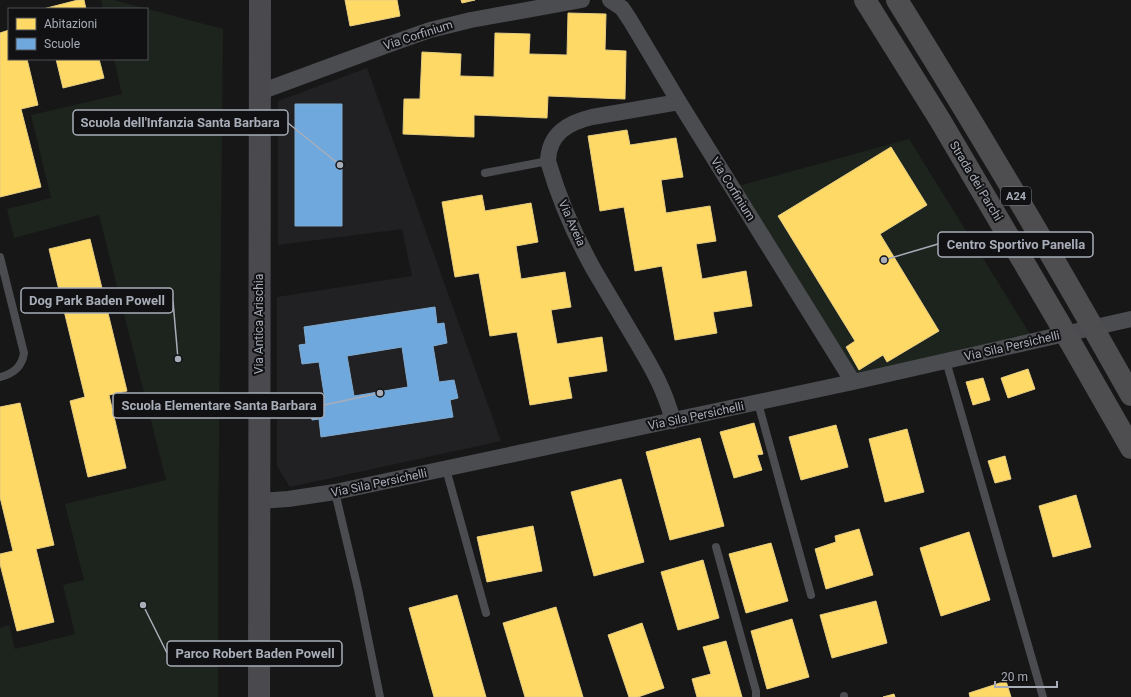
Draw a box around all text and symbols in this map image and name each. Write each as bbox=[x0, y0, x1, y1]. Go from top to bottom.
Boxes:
legend bbox=[8, 8, 148, 60]
text: Abitazioni bbox=[44, 17, 97, 31]
street label: Via Corfinium bbox=[382, 17, 454, 53]
text: Scuole bbox=[44, 37, 80, 51]
callout: Scuola dell'Infanzia Santa Barbara bbox=[73, 110, 288, 135]
text: Scuola dell'Infanzia Santa Barbara bbox=[80, 115, 280, 130]
street label: Strada dei Parchi bbox=[947, 139, 1005, 223]
street label: Via Corfinium bbox=[708, 155, 758, 223]
road number: A24 bbox=[1001, 187, 1031, 205]
street label: Via Aveia bbox=[556, 198, 588, 248]
callout: Centro Sportivo Panella bbox=[938, 232, 1093, 257]
text: Centro Sportivo Panella bbox=[947, 237, 1085, 252]
street label: Via Antica Arischia bbox=[252, 274, 266, 374]
callout: Dog Park Baden Powell bbox=[21, 288, 173, 313]
text: Dog Park Baden Powell bbox=[29, 293, 165, 308]
street label: Via Sila Persichelli bbox=[963, 328, 1061, 364]
callout: Scuola Elementare Santa Barbara bbox=[113, 393, 324, 418]
text: Scuola Elementare Santa Barbara bbox=[121, 398, 317, 413]
street label: Via Sila Persichelli bbox=[647, 399, 745, 433]
street label: Via Sila Persichelli bbox=[330, 466, 428, 500]
callout: Parco Robert Baden Powell bbox=[167, 641, 342, 666]
text: Parco Robert Baden Powell bbox=[175, 646, 335, 661]
scale bar bbox=[995, 663, 1057, 689]
text: 20 m bbox=[1001, 670, 1028, 684]

